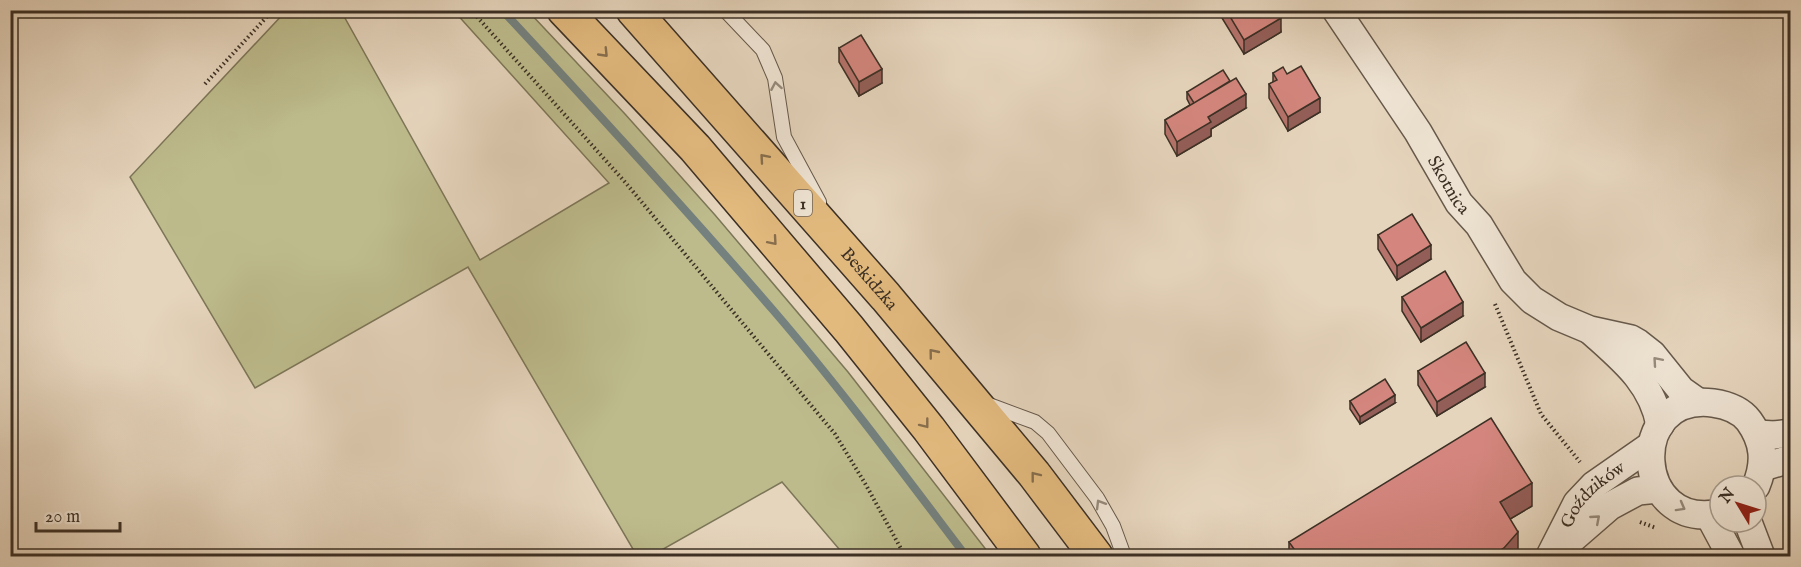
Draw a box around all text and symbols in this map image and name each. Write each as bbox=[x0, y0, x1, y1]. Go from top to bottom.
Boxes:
one-way arrow bbox=[597, 46, 608, 56]
one-way arrow bbox=[771, 81, 783, 91]
street label: Skotnica bbox=[1421, 152, 1474, 220]
one-way arrow bbox=[760, 154, 771, 165]
road number: 1 bbox=[794, 190, 812, 216]
one-way arrow bbox=[766, 234, 777, 245]
street label: Beskidzka bbox=[835, 243, 902, 316]
one-way arrow bbox=[929, 349, 940, 360]
one-way arrow bbox=[1653, 357, 1664, 368]
one-way arrow bbox=[918, 417, 929, 428]
street label: Goździków bbox=[1556, 456, 1631, 532]
one-way arrow bbox=[1032, 472, 1043, 483]
north arrow bbox=[1708, 474, 1768, 534]
text: N bbox=[1715, 484, 1740, 508]
scale bar bbox=[36, 495, 120, 533]
one-way arrow bbox=[1096, 500, 1107, 510]
one-way arrow bbox=[1675, 500, 1685, 511]
text: 20 m bbox=[45, 506, 80, 529]
one-way arrow bbox=[1589, 515, 1600, 526]

